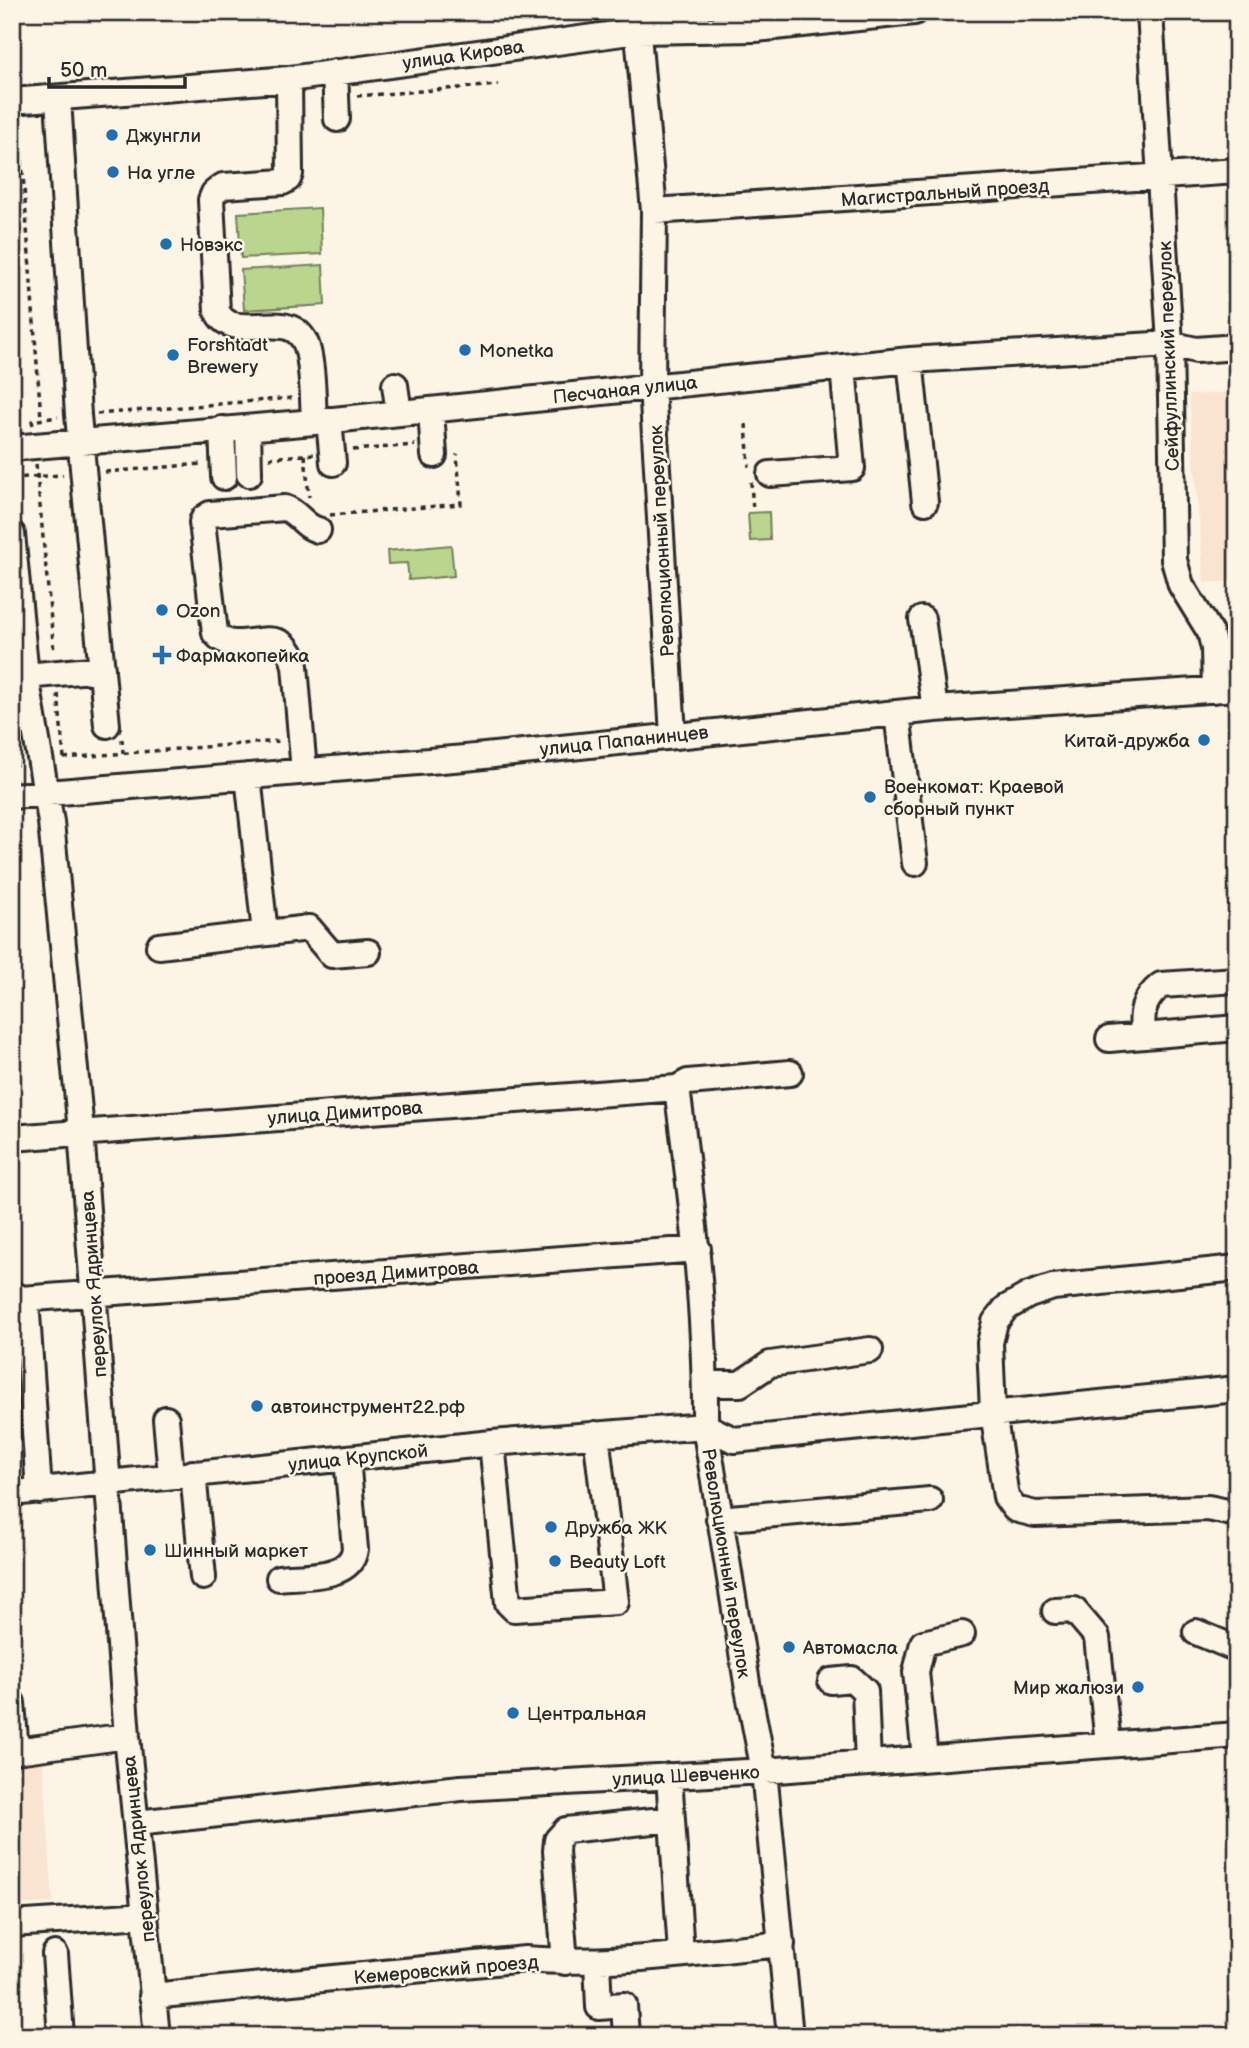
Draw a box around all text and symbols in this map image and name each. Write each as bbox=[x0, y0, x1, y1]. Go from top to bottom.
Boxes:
street label: улица Кирова bbox=[401, 36, 525, 75]
scale bar bbox=[49, 46, 186, 90]
text: 50 m bbox=[60, 58, 107, 83]
place label: Джунгли bbox=[126, 125, 201, 148]
marker: Джунгли bbox=[104, 127, 120, 143]
place label: На угле bbox=[127, 162, 195, 185]
marker: На угле bbox=[105, 164, 121, 180]
street label: Магистральный проезд bbox=[840, 175, 1050, 212]
place label: Новэкс bbox=[180, 234, 244, 257]
marker: Новэкс bbox=[158, 236, 174, 252]
street label: Сейфуллинский переулок bbox=[1154, 240, 1185, 471]
place label: Forshtadt Brewery bbox=[187, 334, 268, 379]
place label: Monetka bbox=[479, 340, 554, 363]
marker: Monetka bbox=[457, 342, 473, 358]
marker: Forshtadt Brewery bbox=[165, 347, 181, 363]
street label: Песчаная улица bbox=[552, 371, 699, 410]
street label: Революционный переулок bbox=[645, 424, 680, 658]
place label: Ozon bbox=[176, 600, 221, 623]
marker: Ozon bbox=[154, 602, 170, 618]
place label: Фармакопейка bbox=[176, 645, 310, 668]
marker: Фармакопейка bbox=[154, 647, 170, 663]
street label: улица Папанинцев bbox=[539, 721, 710, 762]
place label: Китай-дружба bbox=[1064, 730, 1190, 753]
marker: Китай-дружба bbox=[1196, 732, 1212, 748]
place label: Военкомат: Краевой сборный пункт bbox=[884, 776, 1064, 821]
marker: Военкомат: Краевой сборный пункт bbox=[862, 789, 878, 805]
street label: улица Димитрова bbox=[267, 1097, 423, 1130]
street label: переулок Ядринцева bbox=[76, 1190, 113, 1378]
street label: проезд Димитрова bbox=[313, 1256, 480, 1291]
place label: автоинструмент22.рф bbox=[271, 1396, 465, 1419]
marker: автоинструмент22.рф bbox=[249, 1398, 265, 1414]
street label: улица Крупской bbox=[287, 1440, 429, 1477]
street label: Революционный переулок bbox=[696, 1447, 755, 1680]
place label: Дружба ЖК bbox=[565, 1517, 668, 1540]
marker: Дружба ЖК bbox=[543, 1519, 559, 1535]
place label: Шинный маркет bbox=[164, 1540, 308, 1563]
marker: Шинный маркет bbox=[142, 1542, 158, 1558]
place label: Beauty Loft bbox=[569, 1551, 666, 1574]
marker: Beauty Loft bbox=[547, 1553, 563, 1569]
place label: Автомасла bbox=[802, 1637, 898, 1660]
marker: Автомасла bbox=[781, 1639, 797, 1655]
place label: Мир жалюзи bbox=[1013, 1677, 1124, 1700]
marker: Мир жалюзи bbox=[1130, 1679, 1146, 1695]
place label: Центральная bbox=[527, 1703, 646, 1726]
marker: Центральная bbox=[505, 1705, 521, 1721]
street label: переулок Ядринцева bbox=[118, 1754, 161, 1943]
street label: улица Шевченко bbox=[612, 1761, 760, 1792]
street label: Кемеровский проезд bbox=[353, 1951, 540, 1990]

